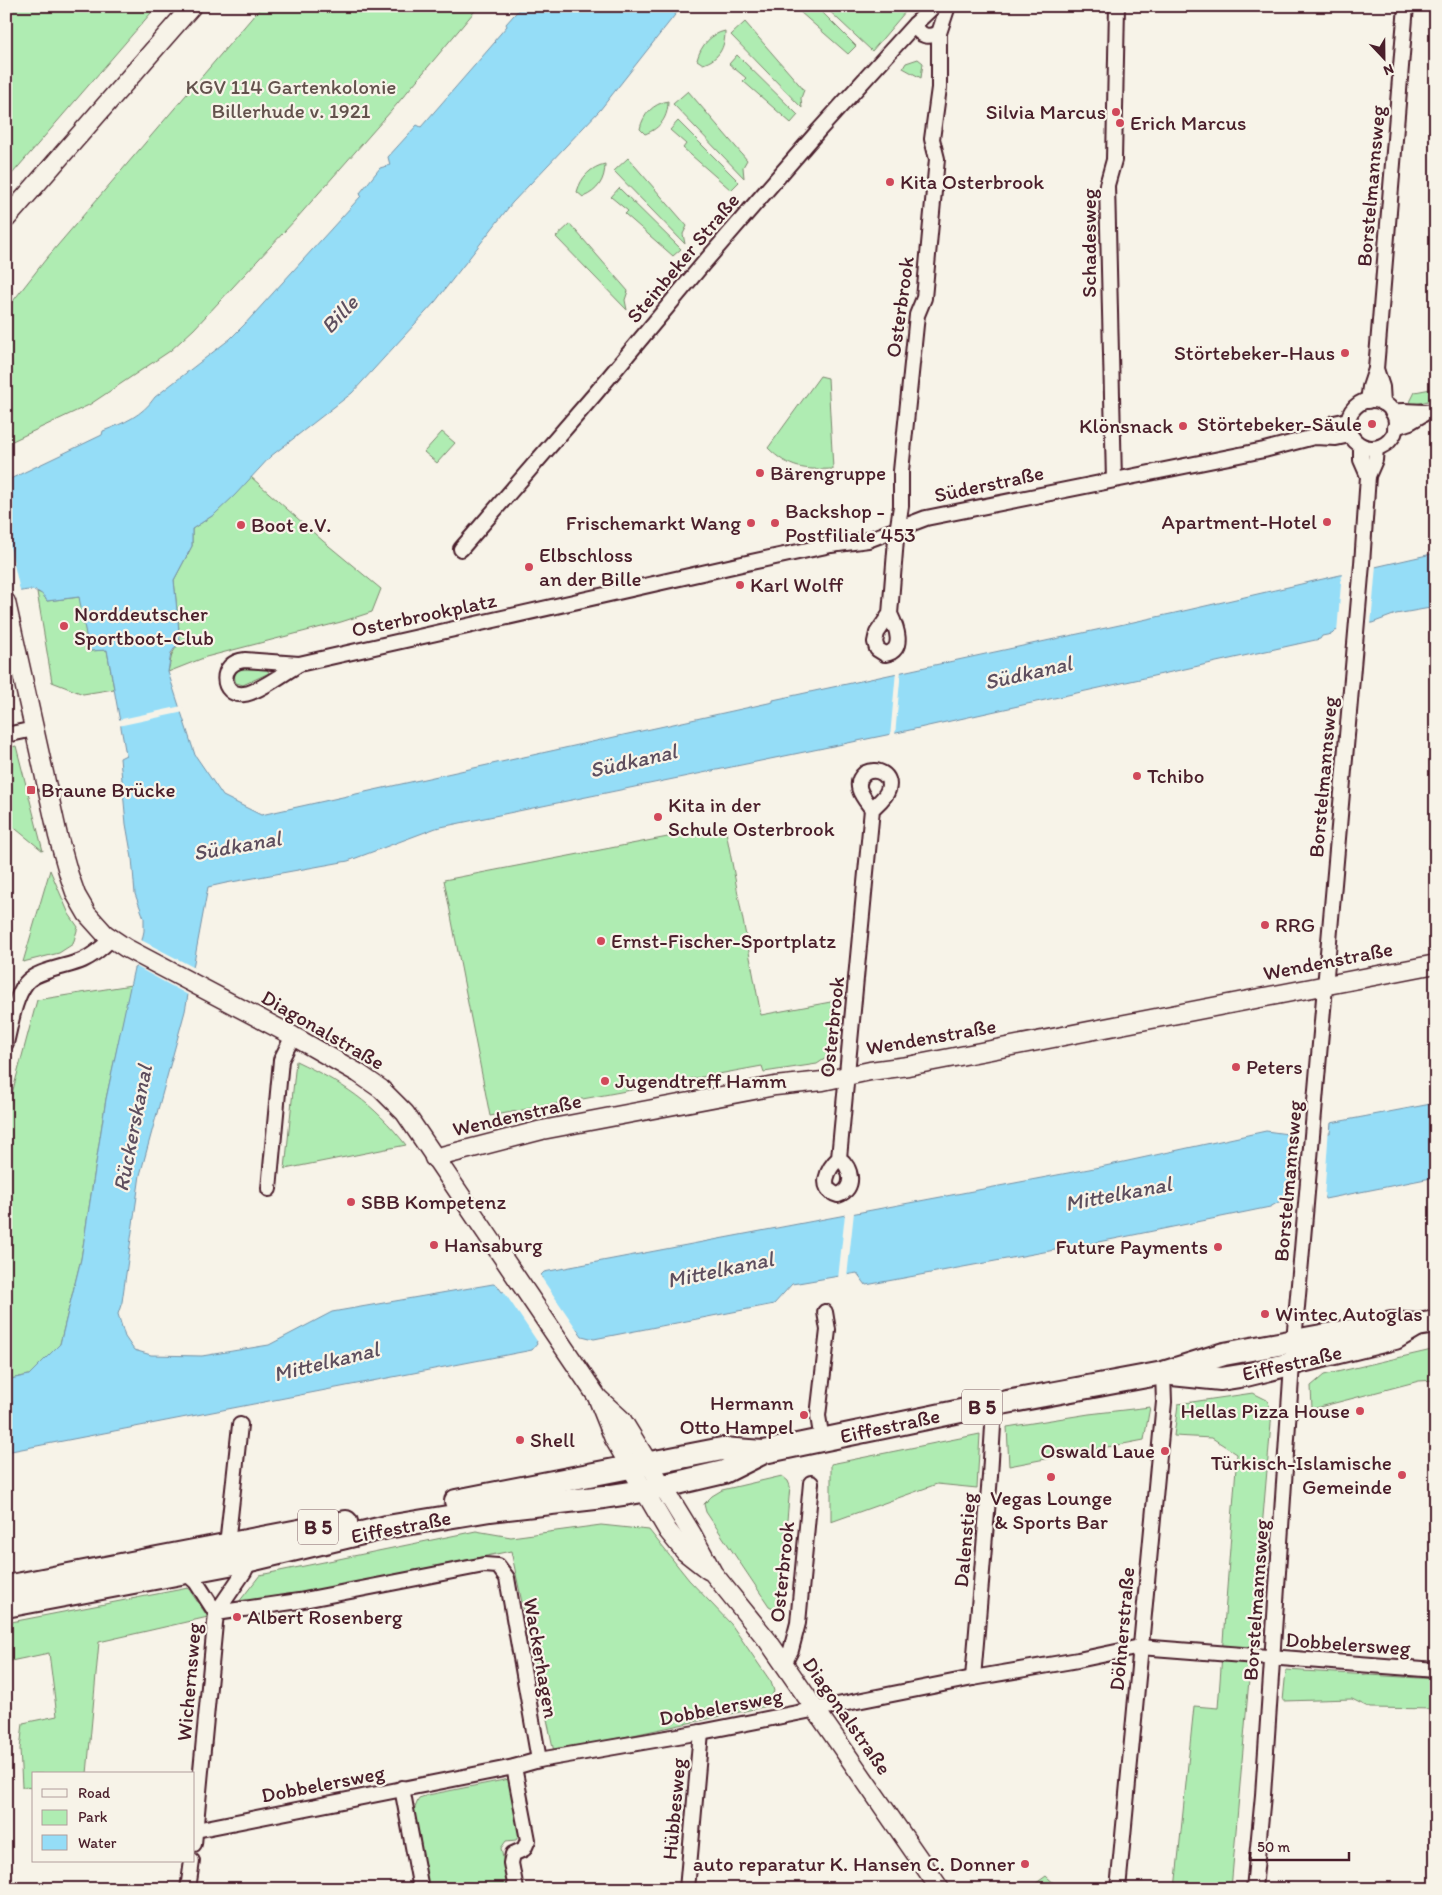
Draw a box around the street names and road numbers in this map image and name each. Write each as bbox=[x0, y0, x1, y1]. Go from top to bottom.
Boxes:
street label: Borstelmannsweg bbox=[1351, 104, 1390, 268]
street label: Steinbeker Straße bbox=[621, 188, 744, 328]
street label: Schadesweg bbox=[1076, 188, 1101, 298]
street label: Osterbrook bbox=[880, 255, 919, 359]
street label: Süderstraße bbox=[932, 460, 1046, 507]
street label: Osterbrookplatz bbox=[349, 587, 499, 642]
street label: Borstelmannsweg bbox=[1303, 695, 1342, 859]
street label: Wendenstraße bbox=[1261, 936, 1395, 985]
street label: Osterbrook bbox=[814, 975, 849, 1079]
street label: Diagonalstraße bbox=[257, 984, 389, 1075]
street label: Wendenstraße bbox=[864, 1013, 998, 1060]
street label: Wendenstraße bbox=[450, 1088, 584, 1141]
street label: Borstelmannsweg bbox=[1268, 1099, 1307, 1263]
street label: Eiffestraße bbox=[1240, 1339, 1344, 1386]
road number: B 5 bbox=[962, 1390, 1002, 1424]
street label: Eiffestraße bbox=[838, 1403, 942, 1448]
street label: Dalenstieg bbox=[948, 1491, 981, 1589]
street label: Eiffestraße bbox=[349, 1505, 453, 1548]
road number: B 5 bbox=[298, 1510, 338, 1544]
street label: Borstelmannsweg bbox=[1237, 1518, 1274, 1682]
street label: Osterbrook bbox=[764, 1520, 799, 1624]
street label: Döhnerstraße bbox=[1104, 1566, 1139, 1692]
street label: Wackerhagen bbox=[519, 1596, 564, 1720]
street label: Wichernsweg bbox=[171, 1622, 206, 1742]
street label: Dobbelersweg bbox=[1285, 1627, 1412, 1660]
street label: Diagonalstraße bbox=[798, 1652, 897, 1779]
street label: Dobbelersweg bbox=[657, 1682, 785, 1731]
street label: Hübbesweg bbox=[657, 1757, 690, 1861]
street label: Dobbelersweg bbox=[259, 1759, 387, 1808]

